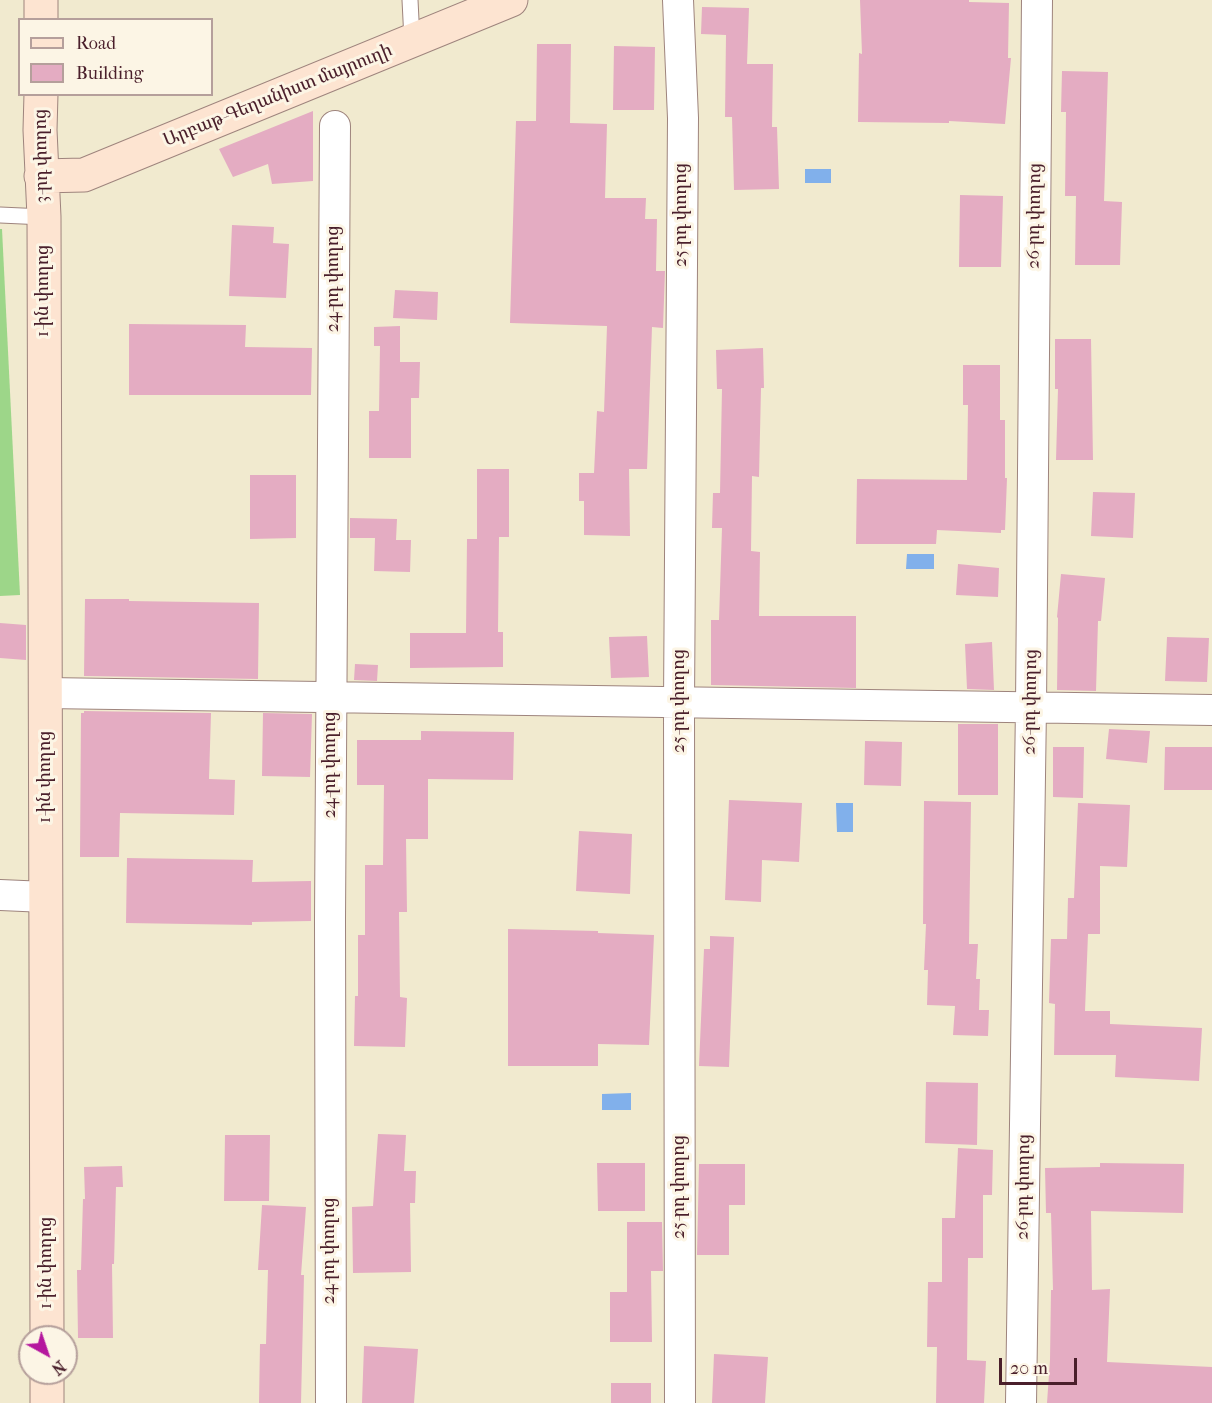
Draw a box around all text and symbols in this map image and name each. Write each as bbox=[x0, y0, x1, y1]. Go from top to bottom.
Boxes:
legend bbox=[18, 18, 213, 96]
text: Road bbox=[76, 33, 116, 54]
street label: Արբաթ-Գեղանիստ մայրուղի bbox=[161, 40, 395, 152]
text: Building bbox=[76, 63, 143, 84]
street label: 3-րդ փողոց bbox=[30, 109, 54, 203]
street label: 25-րդ փողոց bbox=[671, 163, 693, 267]
street label: 26-րդ փողոց bbox=[1023, 163, 1047, 269]
street label: 24-րդ փողոց bbox=[323, 226, 345, 332]
street label: 1-ին փողոց bbox=[33, 245, 55, 337]
street label: 25-րդ փողոց bbox=[669, 649, 691, 753]
street label: 26-րդ փողոց bbox=[1019, 649, 1043, 755]
street label: 24-րդ փողոց bbox=[320, 712, 342, 818]
street label: 1-ին փողոց bbox=[35, 731, 57, 823]
street label: 26-րդ փողոց bbox=[1012, 1134, 1036, 1240]
street label: 25-րդ փողոց bbox=[669, 1135, 691, 1239]
street label: 24-րդ փողոց bbox=[319, 1198, 341, 1304]
street label: 1-ին փողոց bbox=[36, 1217, 58, 1309]
north arrow bbox=[18, 1325, 78, 1385]
scale bar bbox=[1002, 1346, 1080, 1384]
text: N bbox=[48, 1356, 69, 1379]
text: 20 m bbox=[1010, 1358, 1048, 1379]

